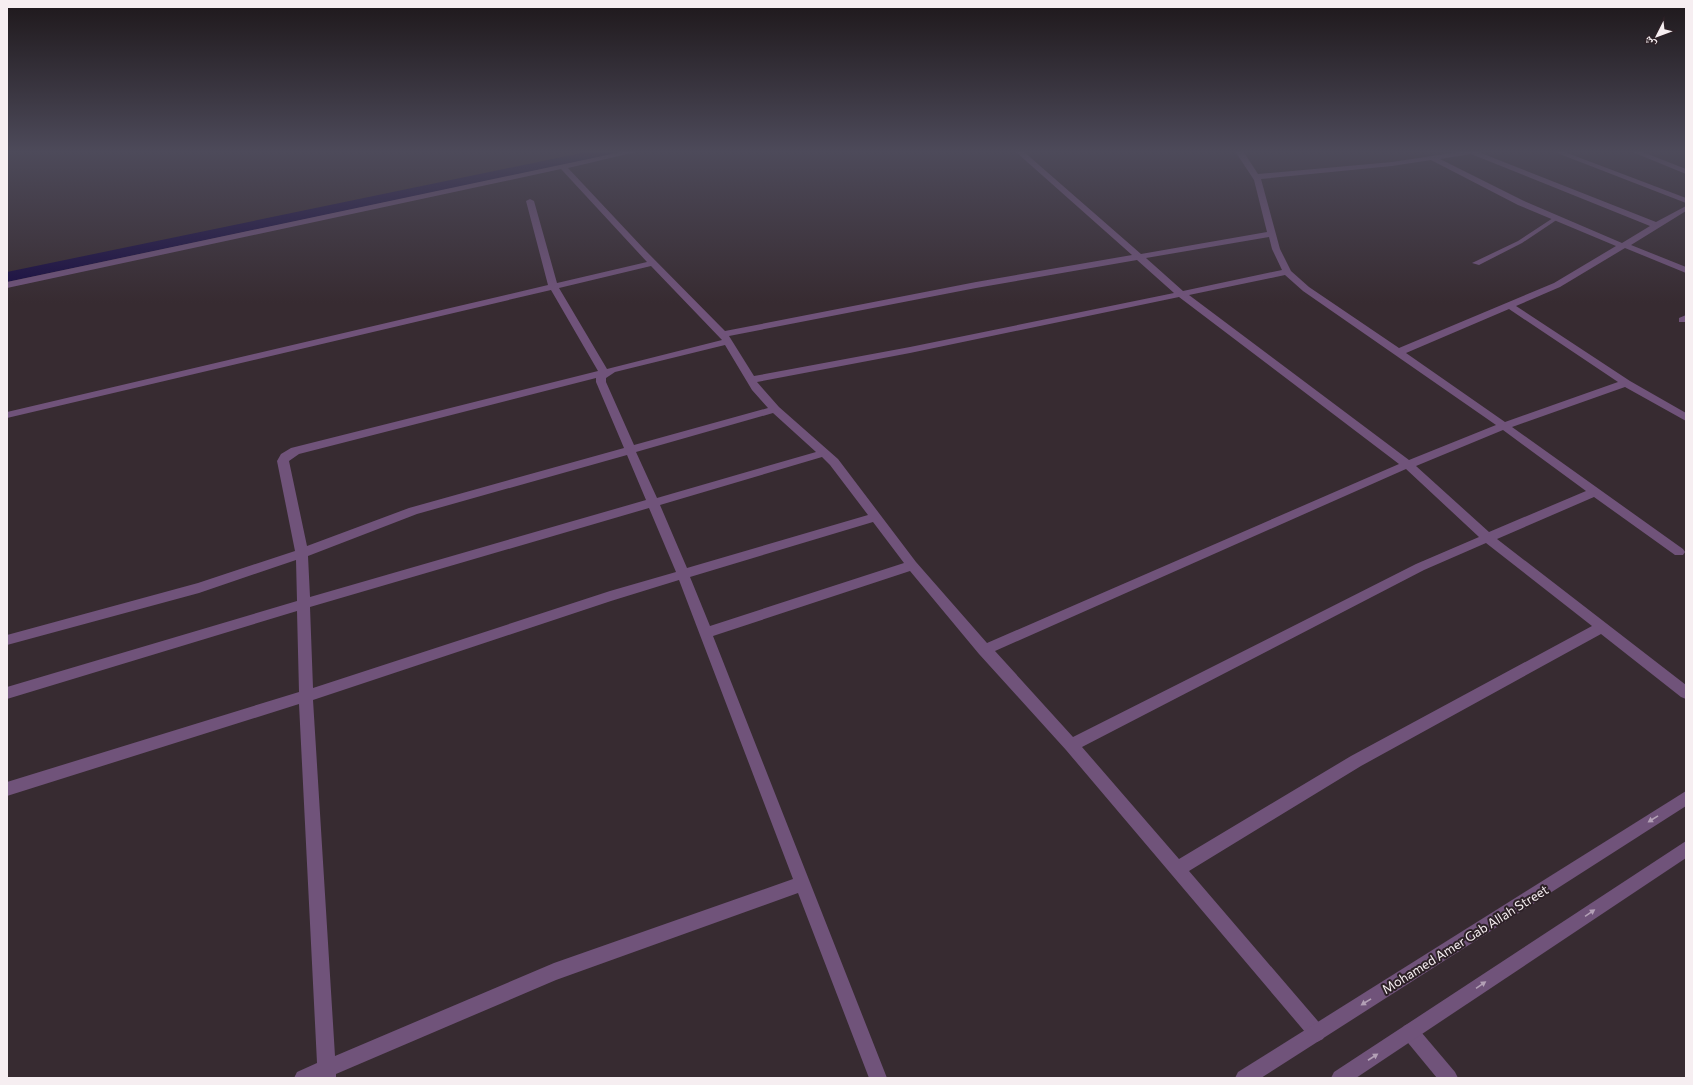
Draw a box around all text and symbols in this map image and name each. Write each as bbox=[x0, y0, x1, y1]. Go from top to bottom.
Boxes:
north arrow bbox=[1637, 16, 1677, 56]
text: ش bbox=[1640, 33, 1659, 52]
one-way arrow bbox=[1647, 816, 1659, 823]
street label: Mohamed Amer Gab Allah Street bbox=[1379, 881, 1551, 997]
one-way arrow bbox=[1584, 909, 1595, 917]
one-way arrow bbox=[1476, 981, 1486, 989]
one-way arrow bbox=[1360, 998, 1372, 1005]
one-way arrow bbox=[1367, 1053, 1379, 1060]

